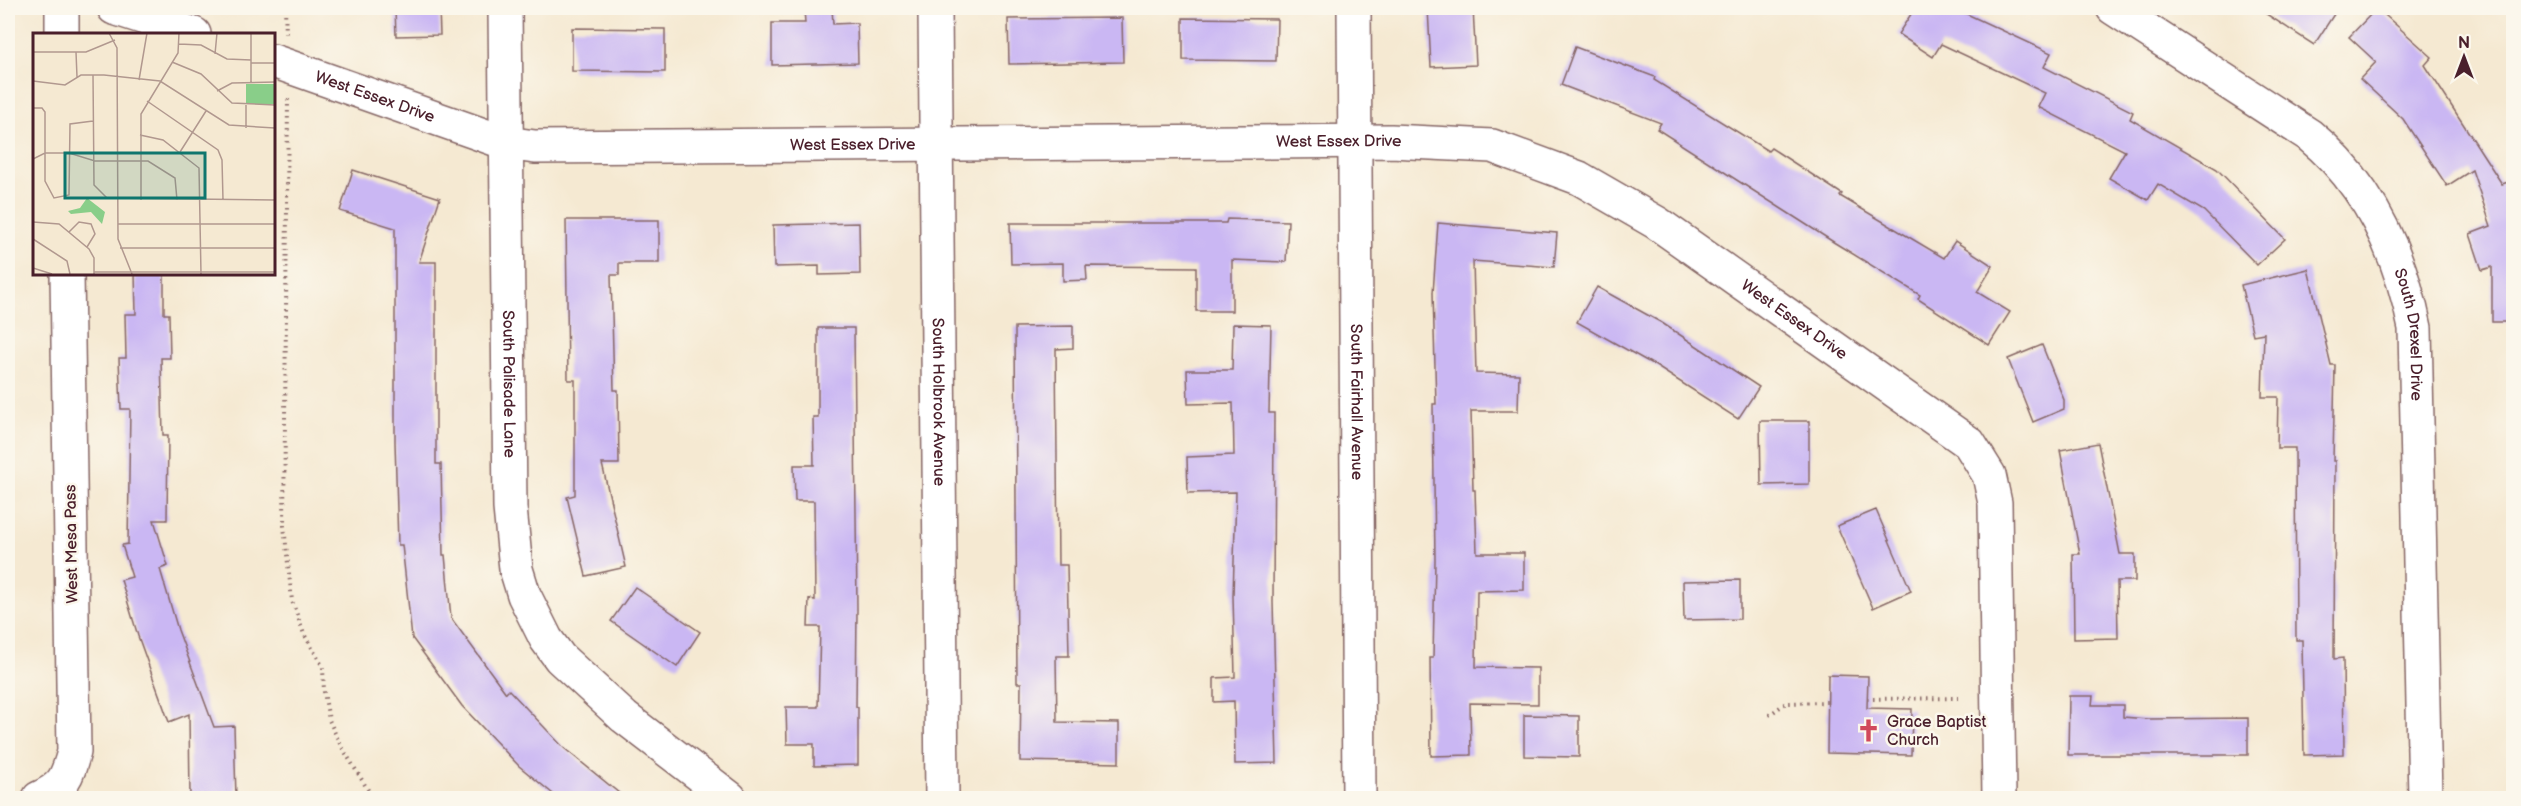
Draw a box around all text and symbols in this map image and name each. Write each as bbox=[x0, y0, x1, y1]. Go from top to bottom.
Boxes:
north arrow bbox=[2434, 27, 2494, 87]
inset map bbox=[33, 33, 274, 274]
text: N bbox=[2458, 34, 2470, 53]
street label: West Essex Drive bbox=[313, 67, 438, 127]
street label: West Essex Drive bbox=[1276, 131, 1402, 151]
street label: West Essex Drive bbox=[790, 135, 916, 155]
street label: South Drexel Drive bbox=[2390, 266, 2426, 402]
street label: West Essex Drive bbox=[1737, 276, 1851, 364]
street label: South Palisade Lane bbox=[499, 310, 519, 458]
street label: South Holbrook Avenue bbox=[928, 318, 949, 487]
street label: South Fairhall Avenue bbox=[1346, 324, 1366, 481]
street label: West Mesa Pass bbox=[61, 484, 83, 604]
place label: Grace Baptist Church bbox=[1887, 713, 1987, 750]
church icon: Grace Baptist Church bbox=[1856, 718, 1882, 744]

